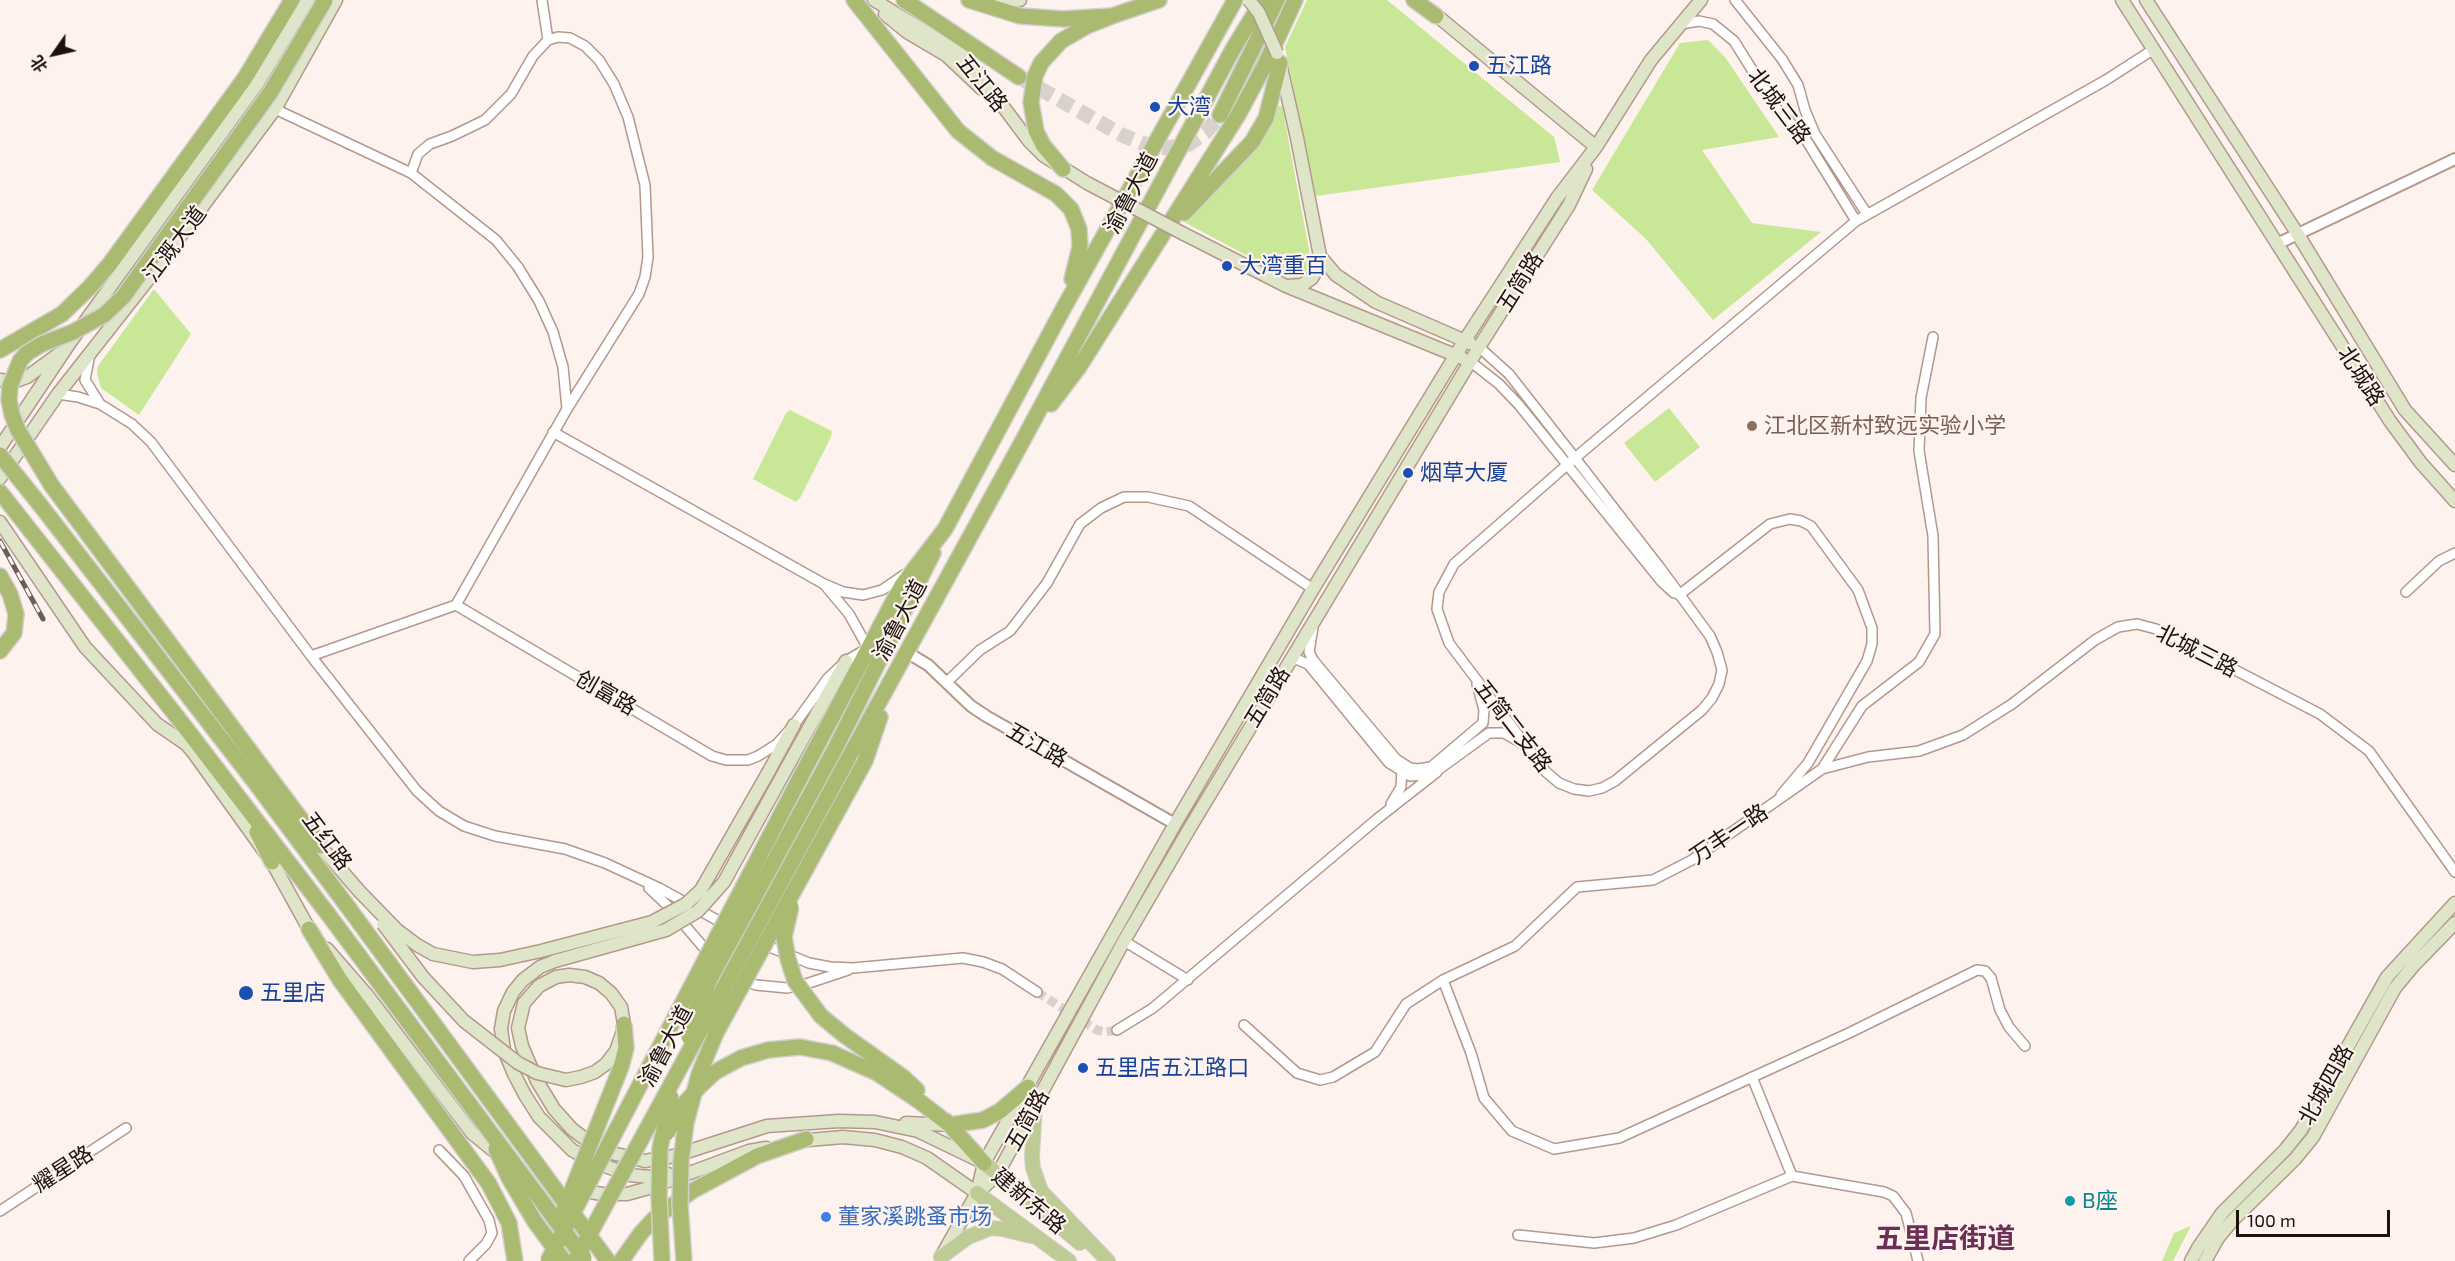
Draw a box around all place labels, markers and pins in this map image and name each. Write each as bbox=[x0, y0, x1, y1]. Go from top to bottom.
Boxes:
place label: 五江路 bbox=[1486, 53, 1552, 79]
marker: 五江路 bbox=[1467, 59, 1481, 73]
place label: 大湾 bbox=[1167, 94, 1211, 120]
marker: 大湾 bbox=[1148, 100, 1162, 114]
place label: 大湾重百 bbox=[1239, 253, 1327, 279]
marker: 大湾重百 bbox=[1220, 259, 1234, 273]
place label: 江北区新村致远实验小学 bbox=[1764, 413, 2006, 439]
marker: 江北区新村致远实验小学 bbox=[1745, 419, 1759, 433]
place label: 烟草大厦 bbox=[1420, 460, 1508, 486]
marker: 烟草大厦 bbox=[1401, 466, 1415, 480]
place label: 五里店 bbox=[260, 980, 326, 1006]
marker: 五里店 bbox=[237, 984, 255, 1002]
place label: 五里店五江路口 bbox=[1095, 1055, 1249, 1081]
marker: 五里店五江路口 bbox=[1076, 1061, 1090, 1075]
place label: B座 bbox=[2082, 1188, 2118, 1214]
marker: B座 bbox=[2063, 1194, 2077, 1208]
place label: 董家溪跳蚤市场 bbox=[838, 1204, 992, 1230]
marker: 董家溪跳蚤市场 bbox=[819, 1210, 833, 1224]

